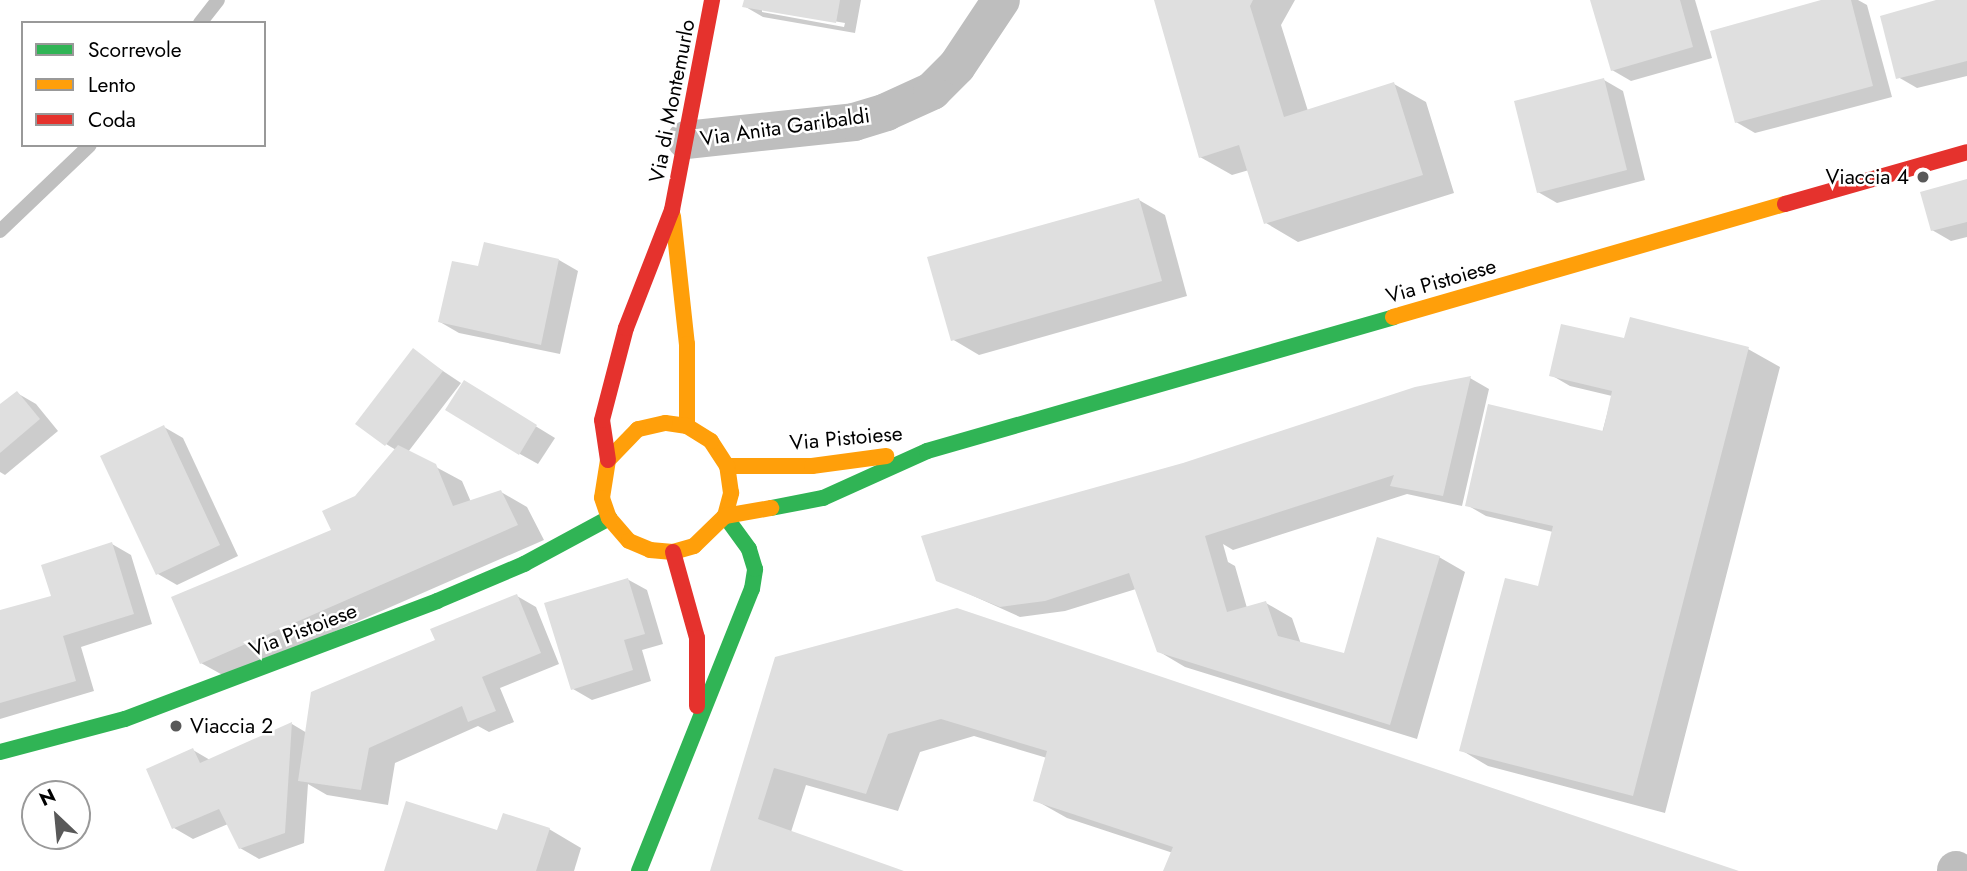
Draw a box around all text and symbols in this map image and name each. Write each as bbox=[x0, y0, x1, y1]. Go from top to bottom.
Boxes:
street label: Via di Montemurlo bbox=[644, 17, 700, 185]
legend bbox=[21, 21, 266, 147]
text: Scorrevole bbox=[88, 35, 182, 65]
text: Lento bbox=[88, 70, 136, 100]
street label: Via Anita Garibaldi bbox=[699, 103, 871, 151]
text: Coda bbox=[88, 105, 136, 135]
place label: Viaccia 4 bbox=[1825, 164, 1909, 190]
marker: Viaccia 4 bbox=[1915, 169, 1931, 185]
street label: Via Pistoiese bbox=[1383, 253, 1499, 309]
street label: Via Pistoiese bbox=[789, 421, 903, 455]
street label: Via Pistoiese bbox=[246, 598, 360, 662]
place label: Viaccia 2 bbox=[190, 713, 273, 739]
marker: Viaccia 2 bbox=[168, 718, 184, 734]
north arrow bbox=[21, 780, 91, 850]
text: N bbox=[35, 782, 60, 813]

